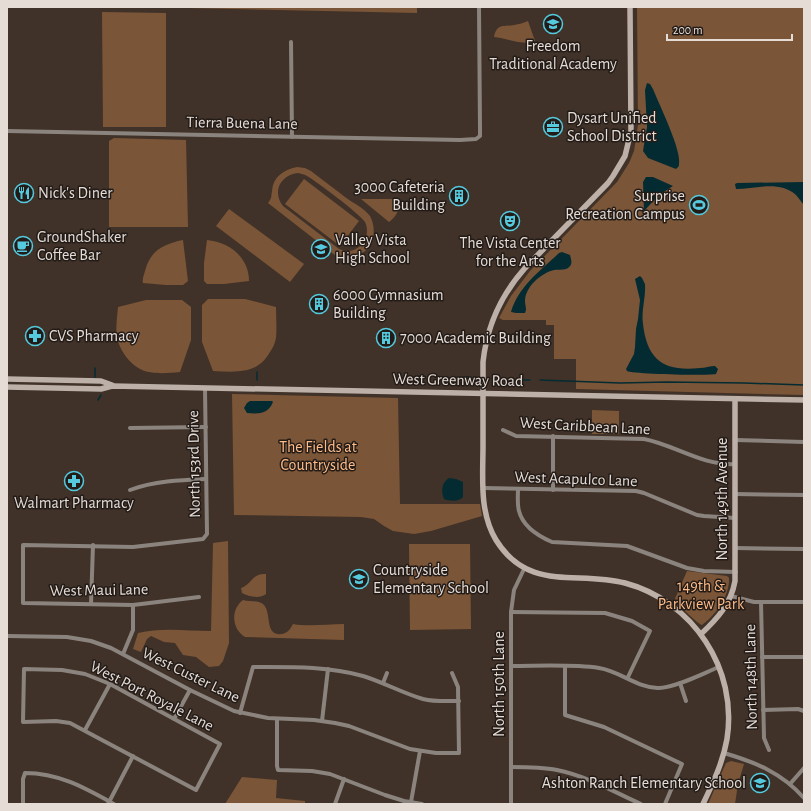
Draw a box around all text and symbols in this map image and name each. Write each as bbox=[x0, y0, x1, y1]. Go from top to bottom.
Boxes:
school or university icon: Freedom Traditional Academy bbox=[542, 13, 564, 35]
scale bar bbox=[667, 16, 792, 42]
text: 200 m bbox=[673, 24, 703, 36]
place label: Freedom Traditional Academy bbox=[489, 38, 617, 73]
place label: Dysart Unified School District bbox=[567, 110, 657, 144]
street label: Tierra Buena Lane bbox=[186, 114, 298, 132]
office icon: Dysart Unified School District bbox=[542, 116, 564, 138]
place label: 3000 Cafeteria Building bbox=[354, 179, 445, 213]
restaurant icon: Nick's Diner bbox=[13, 182, 35, 204]
place label: Nick's Diner bbox=[38, 185, 113, 201]
building icon: 3000 Cafeteria Building bbox=[448, 185, 470, 207]
place label: Surprise Recreation Campus bbox=[565, 188, 685, 222]
sports icon: Surprise Recreation Campus bbox=[688, 194, 710, 216]
theatre icon: The Vista Center for the Arts bbox=[499, 210, 521, 232]
place label: GroundShaker Coffee Bar bbox=[37, 229, 127, 263]
place label: Valley Vista High School bbox=[335, 232, 410, 266]
cafe icon: GroundShaker Coffee Bar bbox=[12, 235, 34, 257]
place label: The Vista Center for the Arts bbox=[459, 235, 561, 269]
school or university icon: Valley Vista High School bbox=[310, 238, 332, 260]
place label: 6000 Gymnasium Building bbox=[333, 287, 444, 321]
building icon: 6000 Gymnasium Building bbox=[308, 293, 330, 315]
pharmacy icon: CVS Pharmacy bbox=[24, 325, 46, 347]
building icon: 7000 Academic Building bbox=[375, 327, 397, 349]
place label: CVS Pharmacy bbox=[49, 328, 139, 345]
place label: 7000 Academic Building bbox=[400, 330, 551, 346]
street label: West Greenway Road bbox=[392, 371, 524, 390]
street label: North 153rd Drive bbox=[185, 410, 203, 518]
street label: West Caribbean Lane bbox=[519, 415, 651, 437]
street label: North 149th Avenue bbox=[714, 438, 730, 560]
park label: The Fields at Countryside bbox=[279, 439, 357, 474]
street label: West Acapulco Lane bbox=[514, 469, 638, 489]
pharmacy icon: Walmart Pharmacy bbox=[63, 470, 85, 492]
place label: Walmart Pharmacy bbox=[14, 495, 134, 512]
place label: Countryside Elementary School bbox=[373, 562, 489, 597]
school or university icon: Countryside Elementary School bbox=[348, 568, 370, 590]
park label: 149th & Parkview Park bbox=[658, 578, 745, 612]
street label: West Maui Lane bbox=[50, 581, 148, 599]
street label: North 148th Lane bbox=[742, 624, 760, 730]
street label: North 150th Lane bbox=[491, 631, 507, 737]
street label: West Custer Lane bbox=[140, 644, 242, 706]
street label: West Port Royale Lane bbox=[87, 658, 216, 735]
school or university icon: Ashton Ranch Elementary School bbox=[749, 772, 771, 794]
place label: Ashton Ranch Elementary School bbox=[542, 775, 746, 792]

